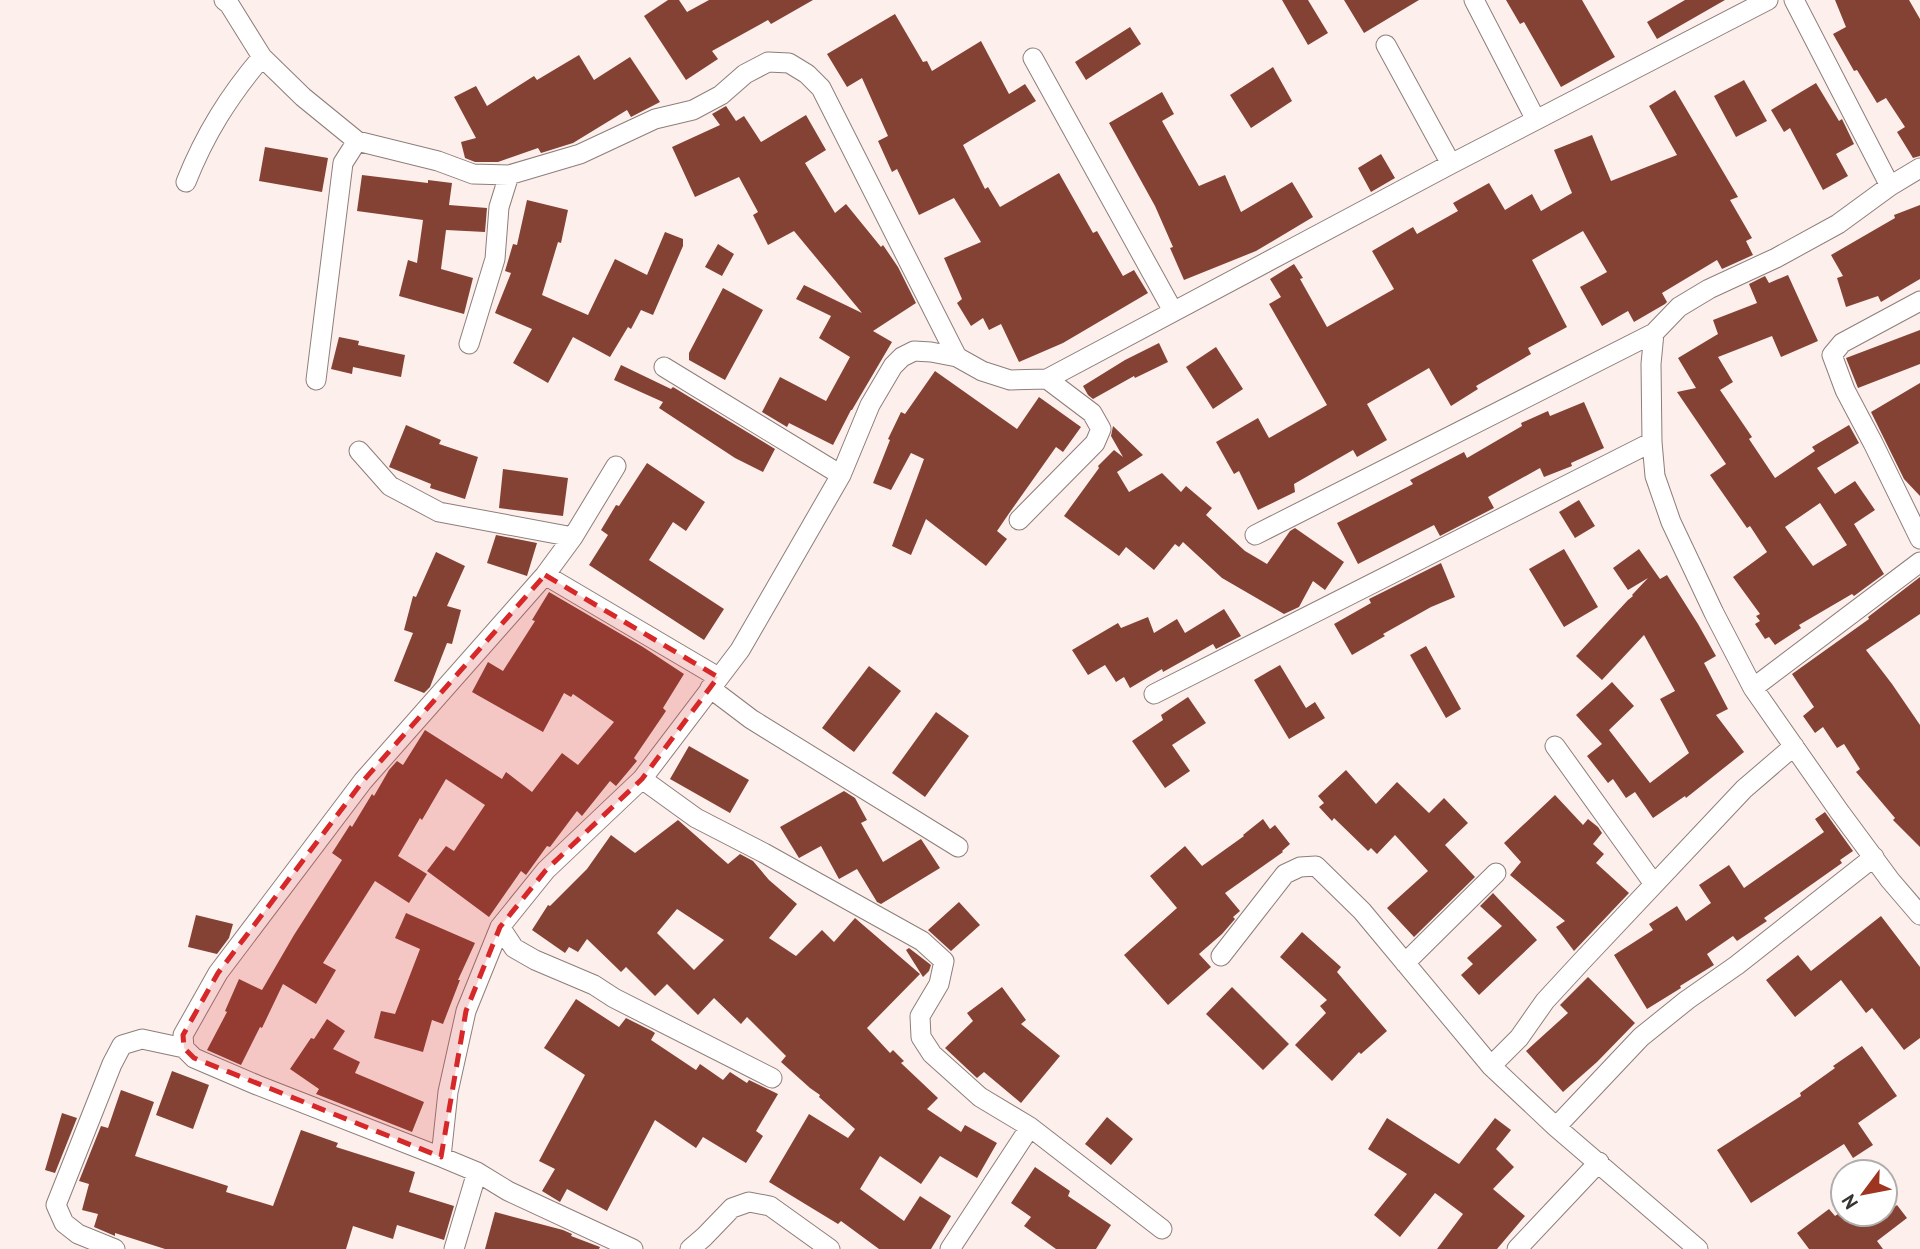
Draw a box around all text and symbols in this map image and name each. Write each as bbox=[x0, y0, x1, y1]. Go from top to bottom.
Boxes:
north arrow bbox=[1829, 1158, 1899, 1228]
text: N bbox=[1836, 1190, 1863, 1214]

